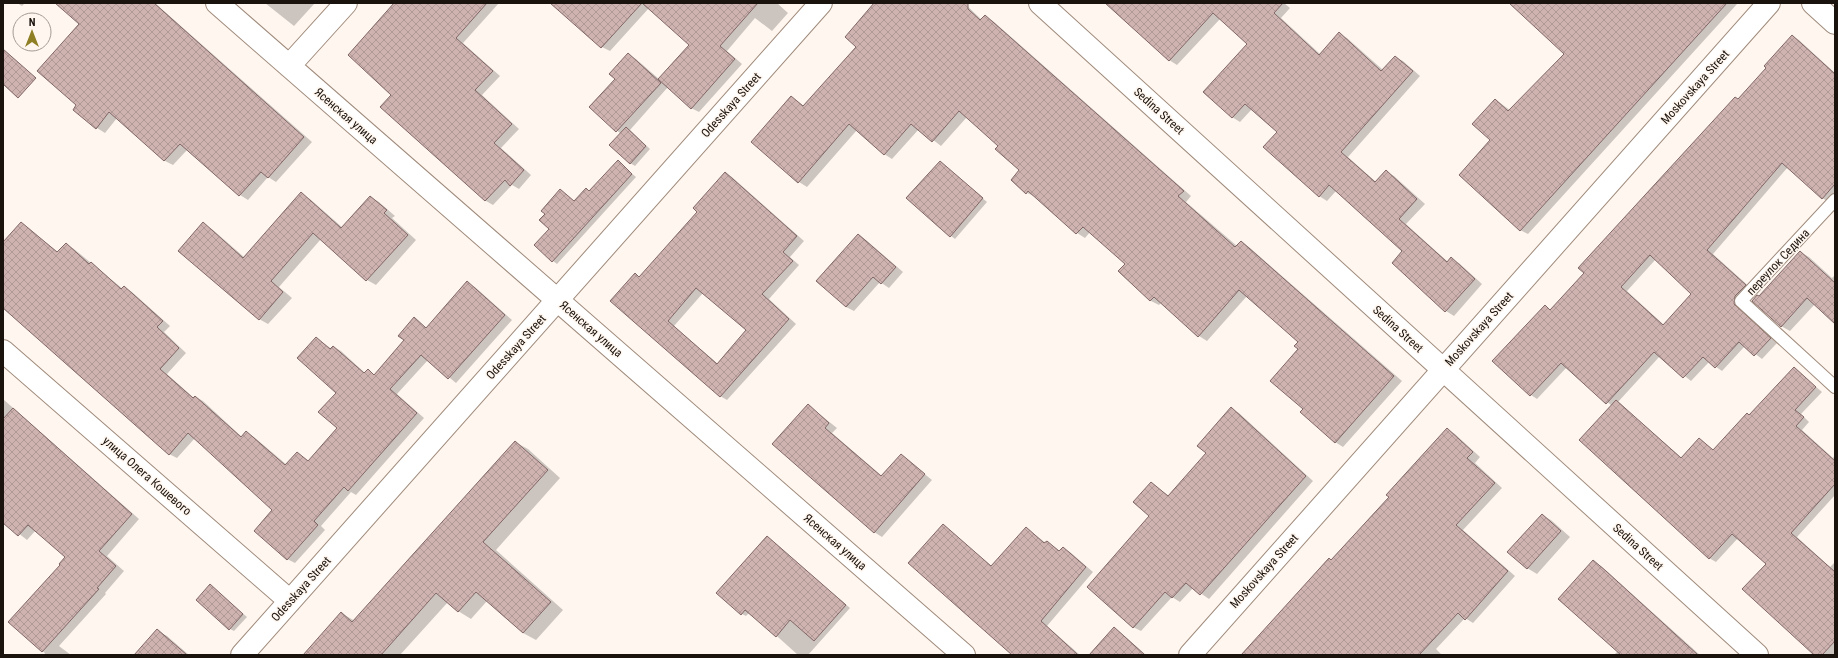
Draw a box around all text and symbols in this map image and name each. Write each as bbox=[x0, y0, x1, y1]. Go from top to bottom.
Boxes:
north arrow bbox=[12, 12, 52, 52]
text: N bbox=[29, 16, 36, 29]
street label: Moskovskaya Street bbox=[1658, 47, 1732, 127]
street label: Odesskaya Street bbox=[698, 69, 764, 140]
street label: Ясенская улица bbox=[312, 85, 380, 147]
street label: Sedina Street bbox=[1131, 85, 1187, 138]
street label: переулок Седина bbox=[1744, 226, 1812, 298]
street label: Moskovskaya Street bbox=[1442, 289, 1516, 369]
street label: Ясенская улица bbox=[557, 298, 625, 360]
street label: Sedina Street bbox=[1370, 303, 1426, 356]
street label: Odesskaya Street bbox=[483, 311, 549, 382]
street label: улица Олега Кошевого bbox=[100, 434, 194, 518]
street label: Ясенская улица bbox=[801, 511, 869, 573]
street label: Sedina Street bbox=[1610, 521, 1666, 574]
street label: Moskovskaya Street bbox=[1227, 531, 1301, 611]
street label: Odesskaya Street bbox=[268, 553, 334, 624]

